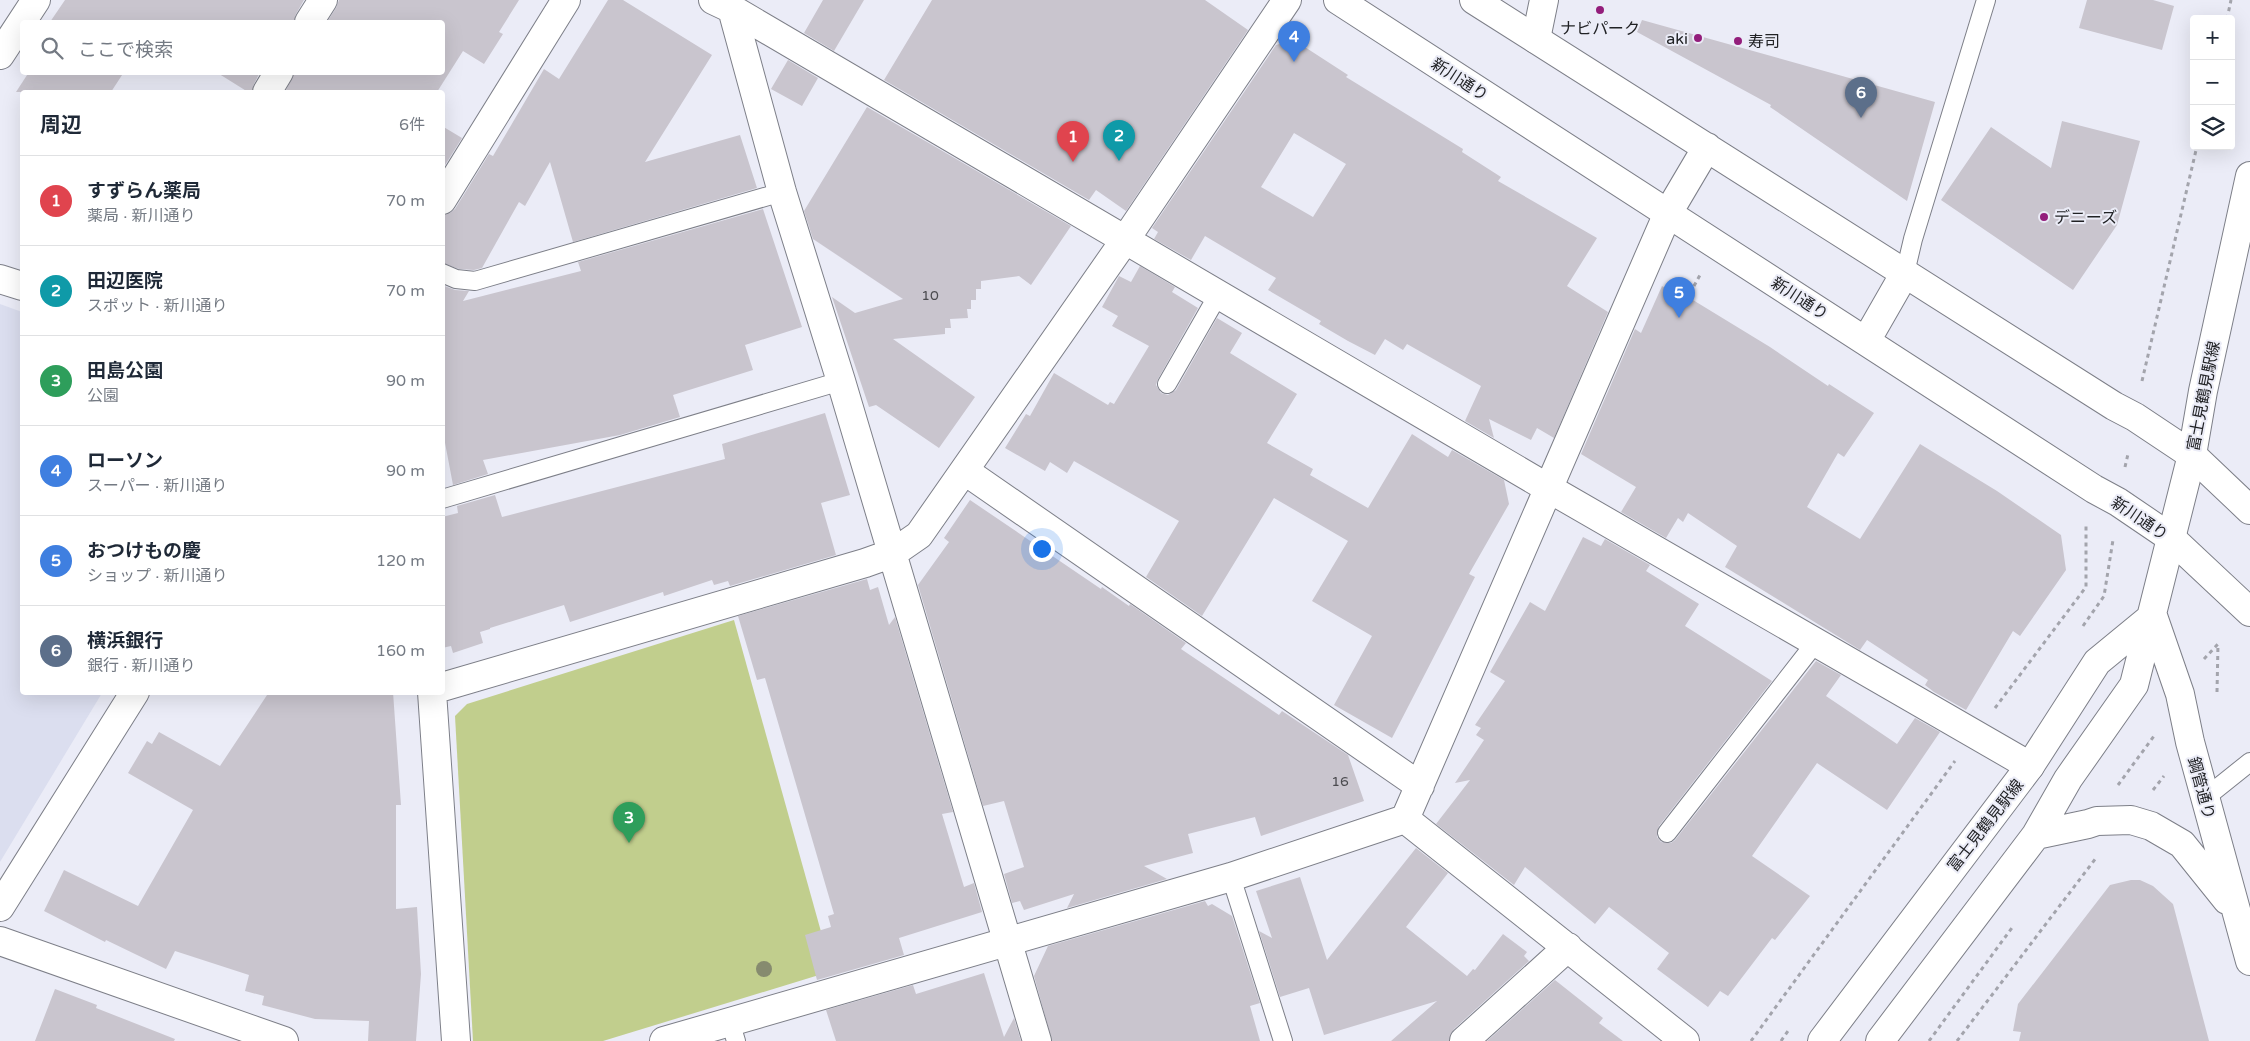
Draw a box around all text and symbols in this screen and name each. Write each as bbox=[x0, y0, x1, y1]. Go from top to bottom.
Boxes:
marker: ナビパーク bbox=[1594, 4, 1606, 16]
map controls bbox=[2190, 15, 2235, 150]
button: + bbox=[2190, 15, 2235, 60]
place label: ナビパーク bbox=[1560, 19, 1640, 39]
search box bbox=[20, 20, 445, 75]
pin: 4 bbox=[1278, 21, 1310, 62]
place label: aki bbox=[1666, 29, 1688, 49]
marker: aki bbox=[1692, 32, 1704, 44]
place label: 寿司 bbox=[1748, 32, 1780, 52]
icon: search bbox=[38, 34, 66, 62]
marker: 寿司 bbox=[1732, 35, 1744, 47]
text: ここで検索 bbox=[78, 39, 173, 61]
street label: 新川通り bbox=[1427, 54, 1492, 106]
button: − bbox=[2190, 60, 2235, 105]
pin: 6 bbox=[1845, 77, 1877, 118]
button: layers bbox=[2190, 105, 2235, 150]
text: 周辺 bbox=[40, 113, 82, 138]
text: 6件 bbox=[399, 115, 425, 135]
pin: 2 bbox=[1103, 120, 1135, 161]
pin: 1 bbox=[1057, 121, 1089, 162]
text: すずらん薬局 bbox=[87, 180, 201, 202]
text: 1 bbox=[51, 191, 61, 211]
text: 70 m bbox=[386, 191, 425, 211]
text: 薬局 · 新川通り bbox=[87, 206, 195, 226]
place label: デニーズ bbox=[2054, 208, 2117, 228]
marker: デニーズ bbox=[2038, 211, 2050, 223]
text: 田辺医院 bbox=[87, 270, 163, 292]
street label: 新川通り bbox=[1767, 273, 1832, 325]
pin: 5 bbox=[1663, 277, 1695, 318]
text: 2 bbox=[51, 281, 61, 301]
text: 70 m bbox=[386, 281, 425, 301]
house number: 10 bbox=[921, 287, 939, 304]
text: スポット · 新川通り bbox=[87, 296, 227, 316]
street label: 富士見鶴見駅線 bbox=[2183, 339, 2224, 453]
text: 田島公園 bbox=[87, 360, 163, 382]
text: 3 bbox=[51, 371, 61, 391]
text: 90 m bbox=[386, 371, 425, 391]
text: 公園 bbox=[87, 386, 119, 406]
text: ローソン bbox=[87, 450, 163, 472]
text: 4 bbox=[51, 461, 61, 481]
text: 90 m bbox=[386, 461, 425, 481]
text: スーパー · 新川通り bbox=[87, 476, 227, 496]
street label: 新川通り bbox=[2107, 493, 2172, 545]
your location bbox=[1029, 536, 1055, 562]
text: おつけもの慶 bbox=[87, 540, 201, 562]
text: 5 bbox=[51, 551, 61, 571]
text: 120 m bbox=[376, 551, 425, 571]
text: ショップ · 新川通り bbox=[87, 566, 227, 586]
text: 横浜銀行 bbox=[87, 630, 163, 652]
text: 6 bbox=[51, 641, 61, 661]
text: 160 m bbox=[376, 641, 425, 661]
text: 銀行 · 新川通り bbox=[87, 656, 195, 676]
street label: 鋼管通り bbox=[2183, 755, 2219, 822]
house number: 16 bbox=[1331, 773, 1349, 790]
street label: 富士見鶴見駅線 bbox=[1943, 775, 2028, 876]
pin: 3 bbox=[613, 802, 645, 843]

